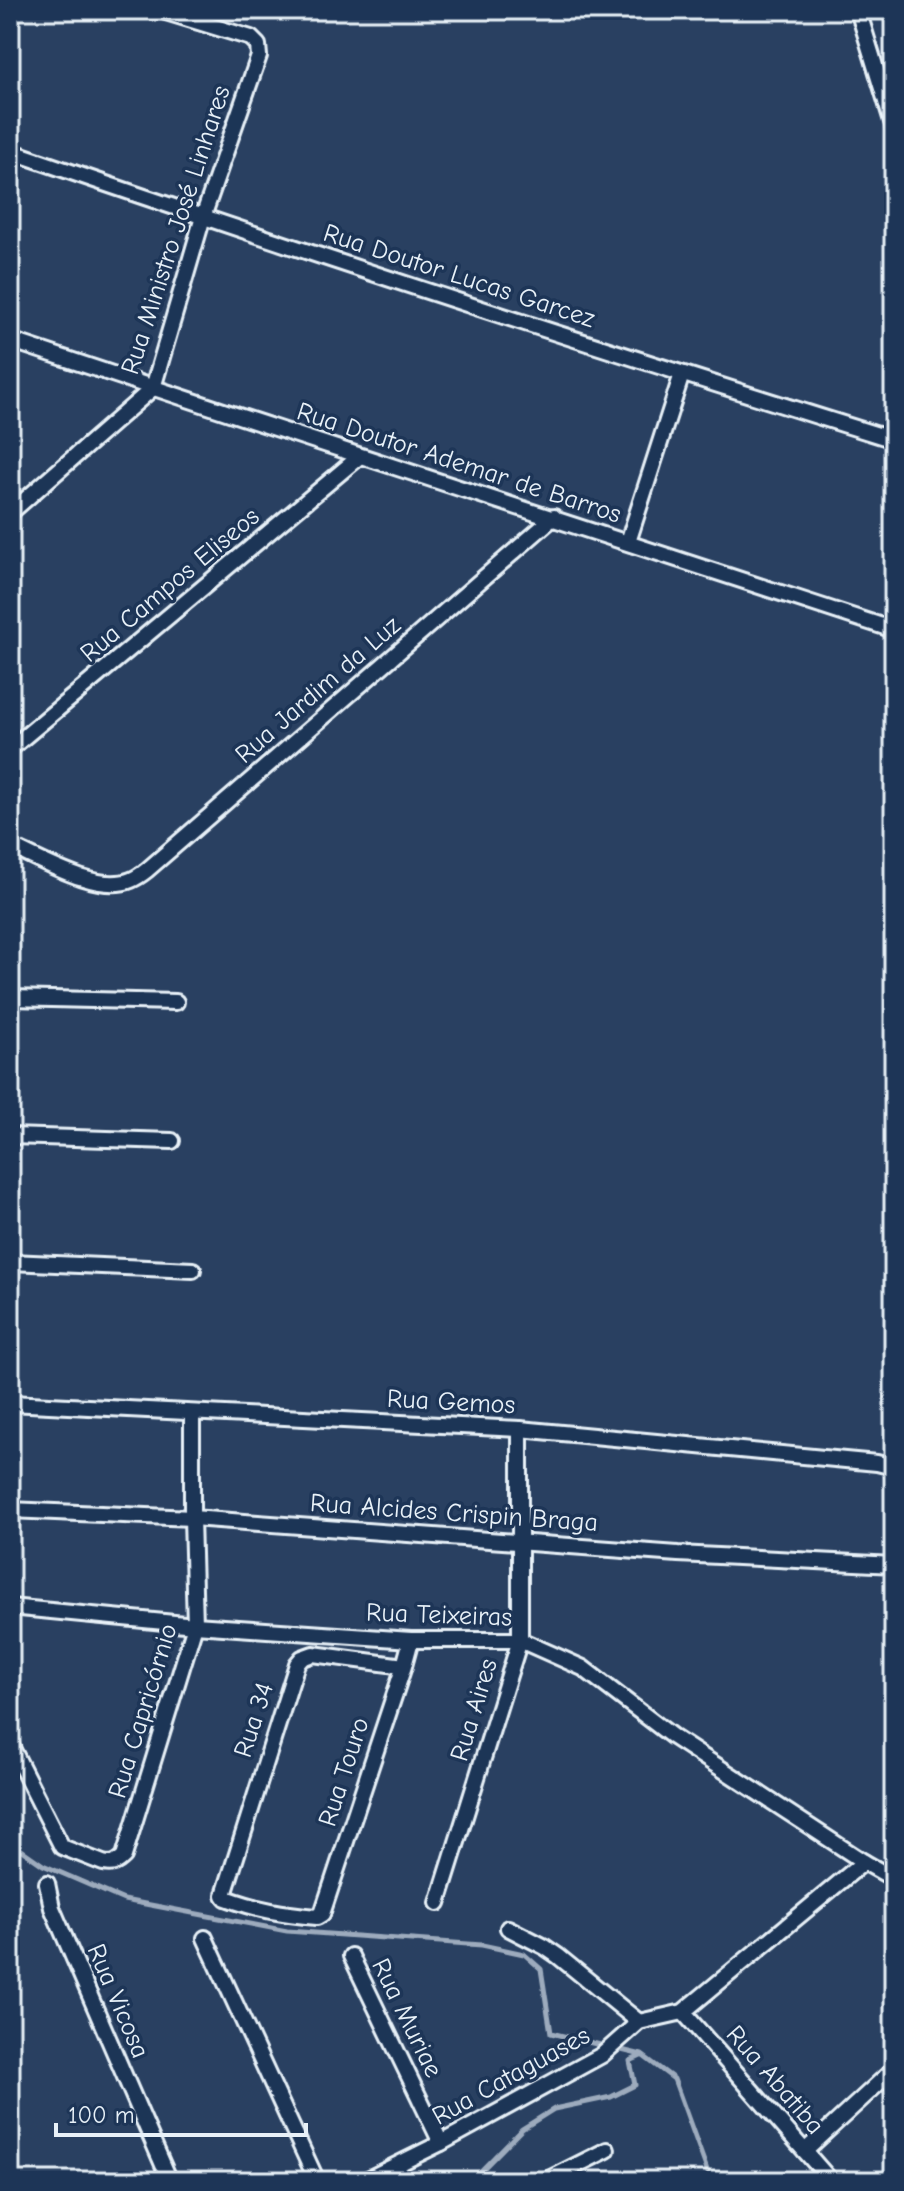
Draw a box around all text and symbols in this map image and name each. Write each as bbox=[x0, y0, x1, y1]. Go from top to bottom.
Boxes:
street label: Rua Ministro José Linhares bbox=[115, 82, 237, 378]
street label: Rua Doutor Lucas Garcez bbox=[320, 218, 598, 334]
street label: Rua Doutor Ademar de Barros bbox=[293, 396, 625, 530]
street label: Rua Campos Eliseos bbox=[75, 501, 265, 669]
street label: Rua Jardim da Luz bbox=[229, 610, 407, 770]
street label: Rua Gemos bbox=[386, 1384, 516, 1420]
street label: Rua Alcides Crispin Braga bbox=[309, 1488, 599, 1538]
street label: Rua Teixeiras bbox=[365, 1597, 513, 1633]
street label: Rua Capricórnio bbox=[102, 1620, 184, 1802]
street label: Rua Aires bbox=[444, 1655, 504, 1765]
street label: Rua 34 bbox=[228, 1679, 280, 1761]
street label: Rua Touro bbox=[312, 1714, 376, 1830]
street label: Rua Vicosa bbox=[81, 1939, 155, 2063]
street label: Rua Muriae bbox=[365, 1954, 449, 2082]
street label: Rua Cataguases bbox=[427, 2020, 595, 2132]
street label: Rua Abatiba bbox=[720, 2020, 830, 2140]
scale bar bbox=[56, 2087, 306, 2137]
text: 100 m bbox=[68, 2101, 135, 2129]

